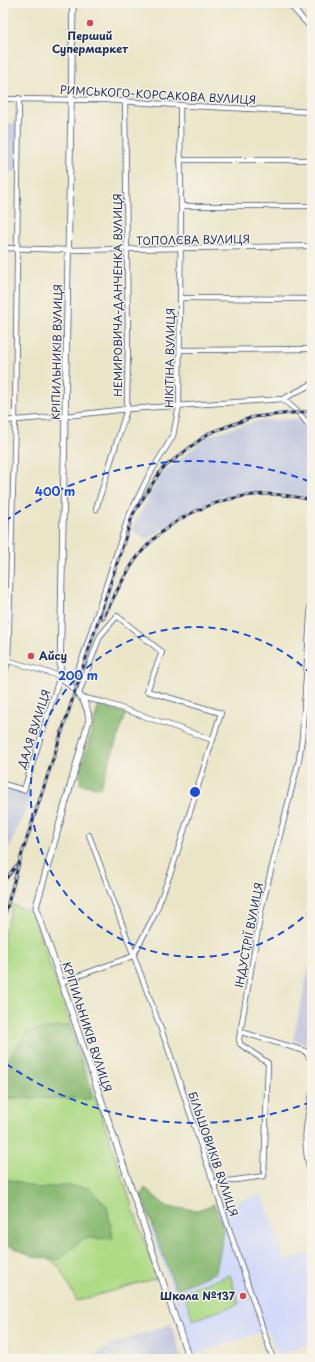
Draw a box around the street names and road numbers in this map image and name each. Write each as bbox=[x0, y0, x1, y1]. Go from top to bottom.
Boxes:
street label: РИМСЬКОГО-КОРСАКОВА ВУЛИЦЯ bbox=[60, 81, 257, 108]
street label: НЕМИРОВИЧА-ДАНЧЕНКА ВУЛИЦЯ bbox=[109, 193, 126, 397]
street label: ТОПОЛЄВА ВУЛИЦЯ bbox=[136, 230, 250, 249]
street label: КРІПИЛЬНИКІВ ВУЛИЦЯ bbox=[47, 284, 66, 420]
street label: НІКІТІНА ВУЛИЦЯ bbox=[160, 308, 179, 408]
street label: ДАЛЯ ВУЛИЦЯ bbox=[12, 687, 54, 771]
street label: ІНДУСТРІЇ ВУЛИЦЯ bbox=[230, 881, 267, 989]
street label: КРІПИЛЬНИКІВ ВУЛИЦЯ bbox=[58, 960, 117, 1094]
street label: БІЛЬШОВИКІВ ВУЛИЦЯ bbox=[184, 1089, 243, 1219]

